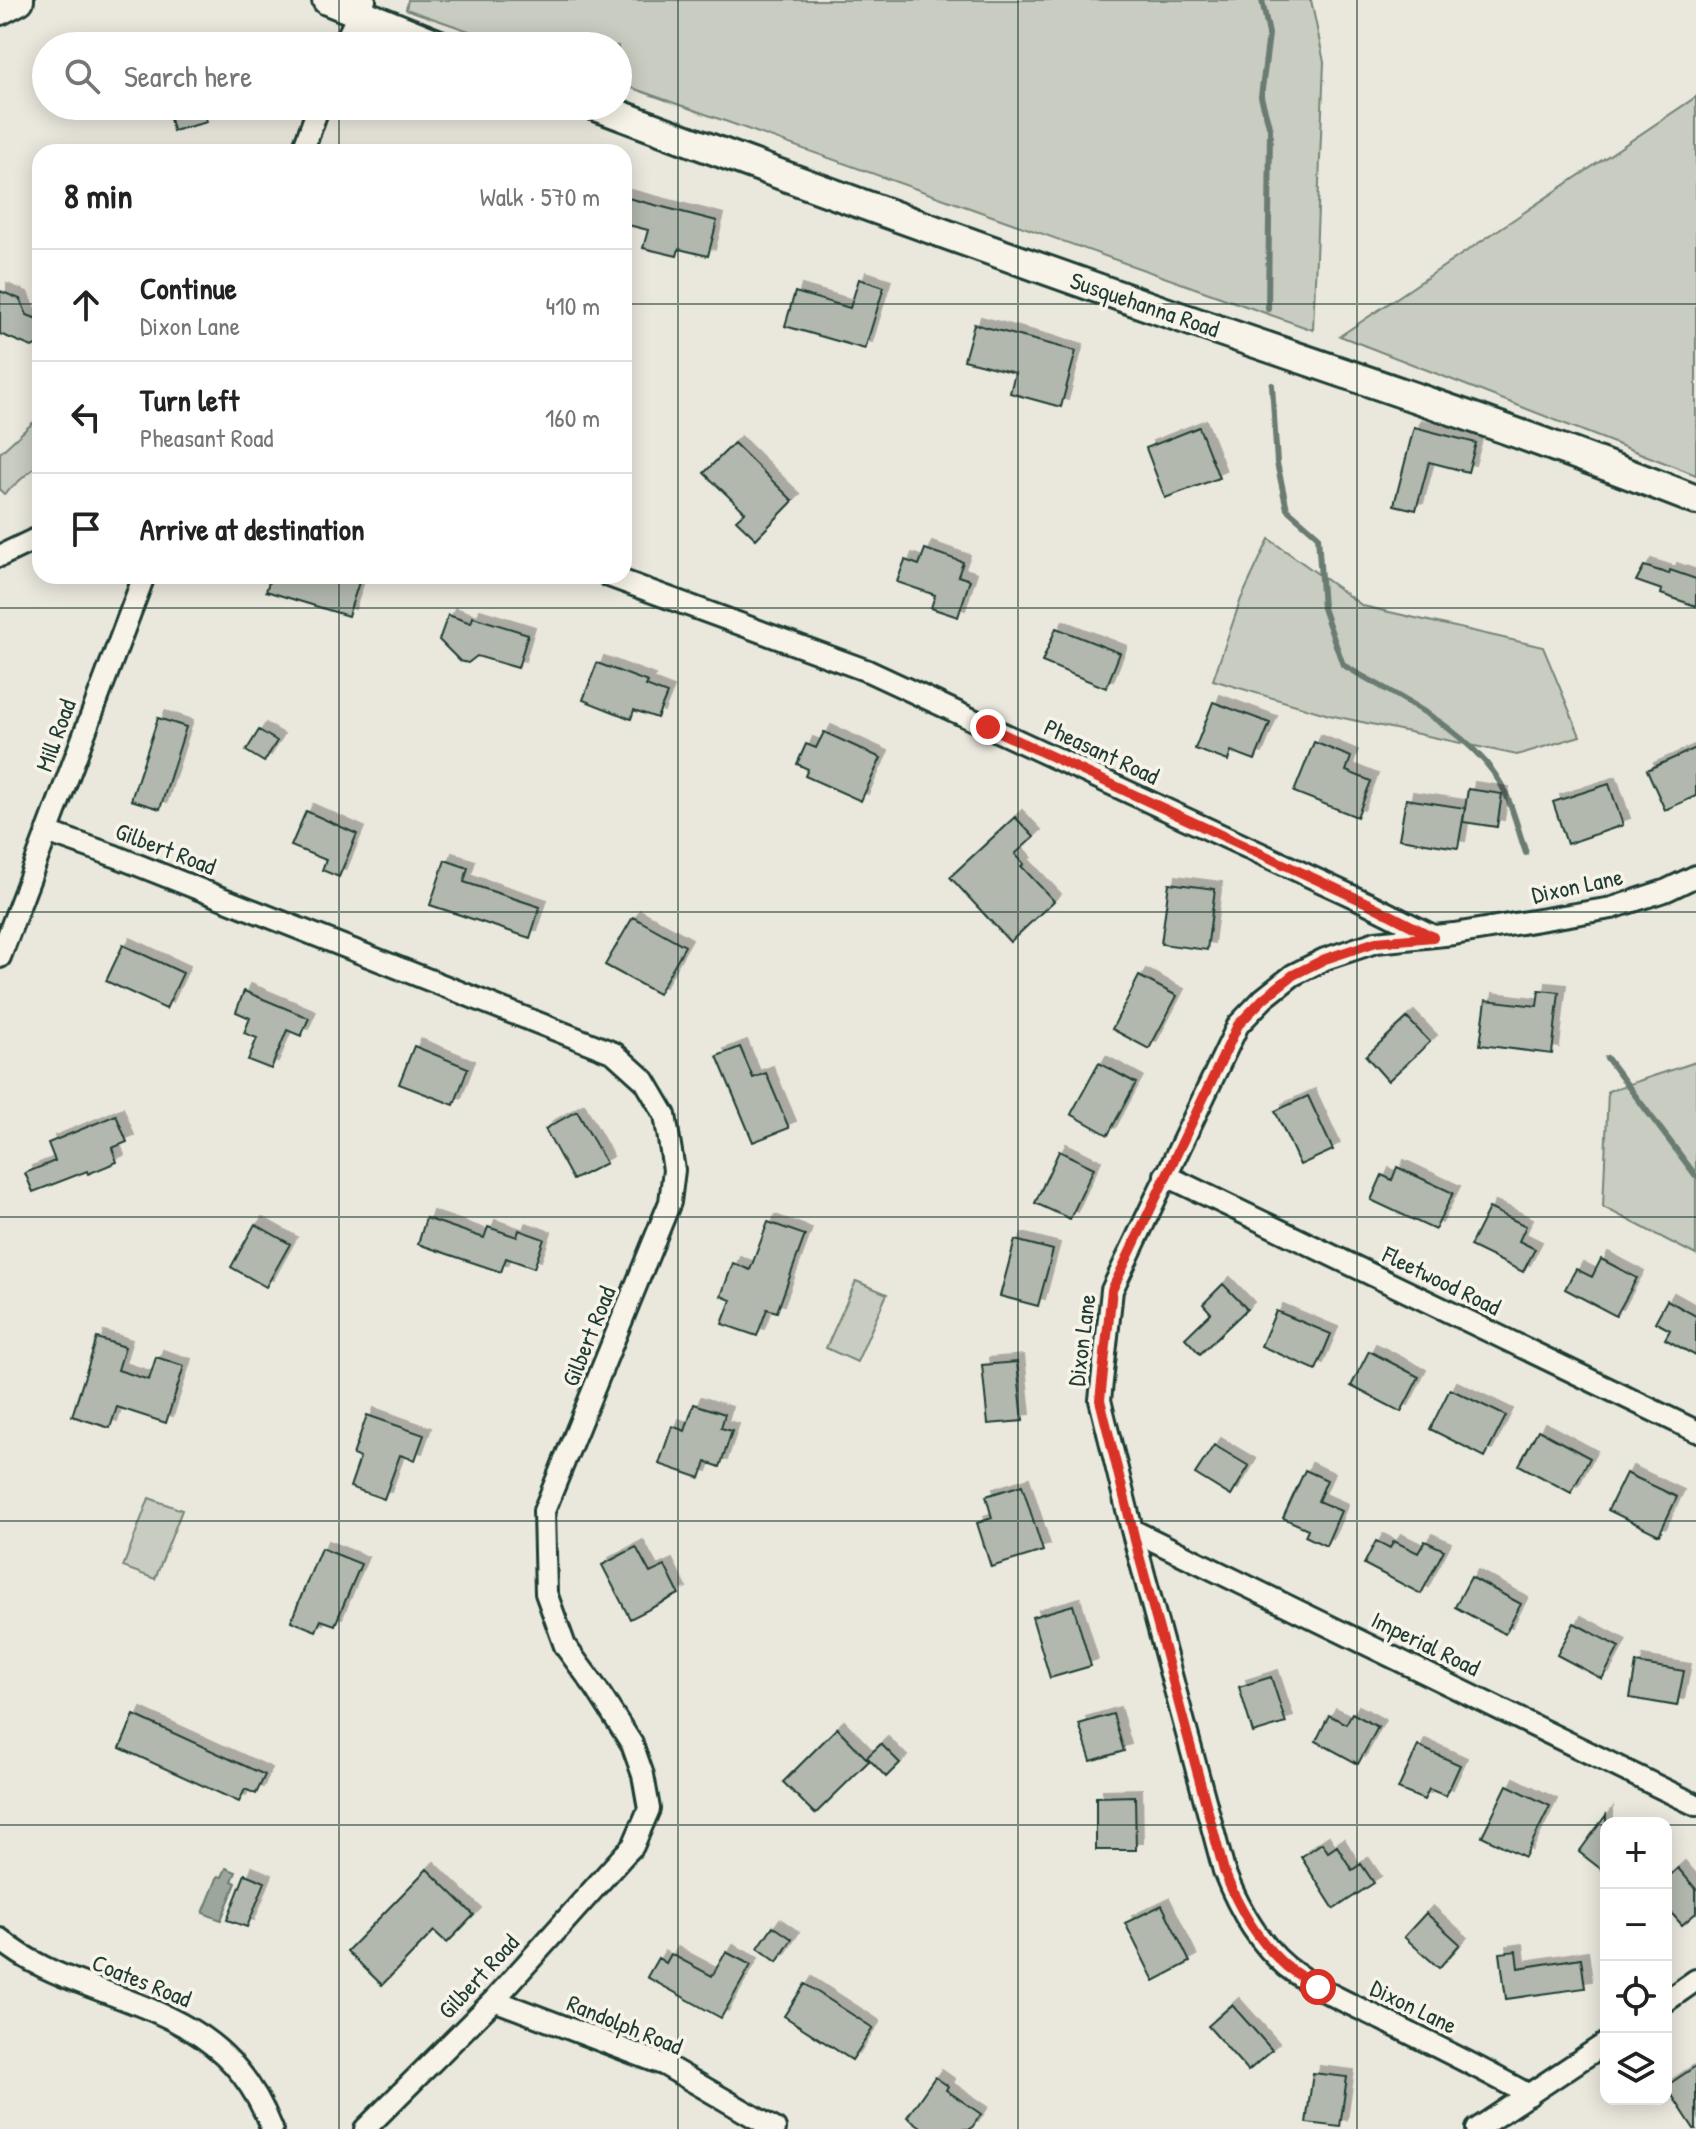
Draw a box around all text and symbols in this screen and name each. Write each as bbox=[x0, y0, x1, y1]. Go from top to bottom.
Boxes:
search box bbox=[32, 32, 632, 120]
icon: search bbox=[60, 54, 104, 98]
text: Search here bbox=[124, 56, 252, 96]
text: 8 min bbox=[64, 173, 133, 219]
text: Walk · 570 m bbox=[480, 179, 600, 214]
street label: Susquehanna Road bbox=[1066, 264, 1224, 344]
text: Continue bbox=[140, 268, 237, 308]
icon: ahead bbox=[64, 283, 108, 327]
text: 410 m bbox=[546, 288, 600, 323]
text: Dixon Lane bbox=[140, 308, 240, 343]
text: Turn left bbox=[140, 380, 239, 420]
icon: left bbox=[64, 395, 108, 439]
text: 160 m bbox=[545, 400, 600, 435]
text: Pheasant Road bbox=[140, 420, 273, 455]
icon: arrive bbox=[64, 507, 108, 551]
text: Arrive at destination bbox=[140, 509, 365, 549]
street label: Mill Road bbox=[27, 694, 83, 776]
route end bbox=[970, 709, 1006, 745]
street label: Pheasant Road bbox=[1039, 710, 1165, 792]
street label: Gilbert Road bbox=[111, 814, 221, 882]
street label: Dixon Lane bbox=[1529, 860, 1626, 910]
street label: Fleetwood Road bbox=[1377, 1237, 1506, 1322]
street label: Gilbert Road bbox=[553, 1281, 623, 1391]
street label: Dixon Lane bbox=[1059, 1292, 1103, 1388]
street label: Imperial Road bbox=[1366, 1603, 1486, 1683]
map controls bbox=[1600, 1817, 1672, 2105]
button: + bbox=[1600, 1817, 1672, 1889]
button: − bbox=[1600, 1889, 1672, 1961]
street label: Gilbert Road bbox=[430, 1927, 526, 2025]
street label: Coates Road bbox=[88, 1946, 196, 2014]
button: locate bbox=[1600, 1961, 1672, 2033]
route start bbox=[1300, 1969, 1336, 2005]
street label: Dixon Lane bbox=[1366, 1971, 1463, 2041]
street label: Randolph Road bbox=[563, 1986, 687, 2062]
button: layers bbox=[1600, 2033, 1672, 2105]

